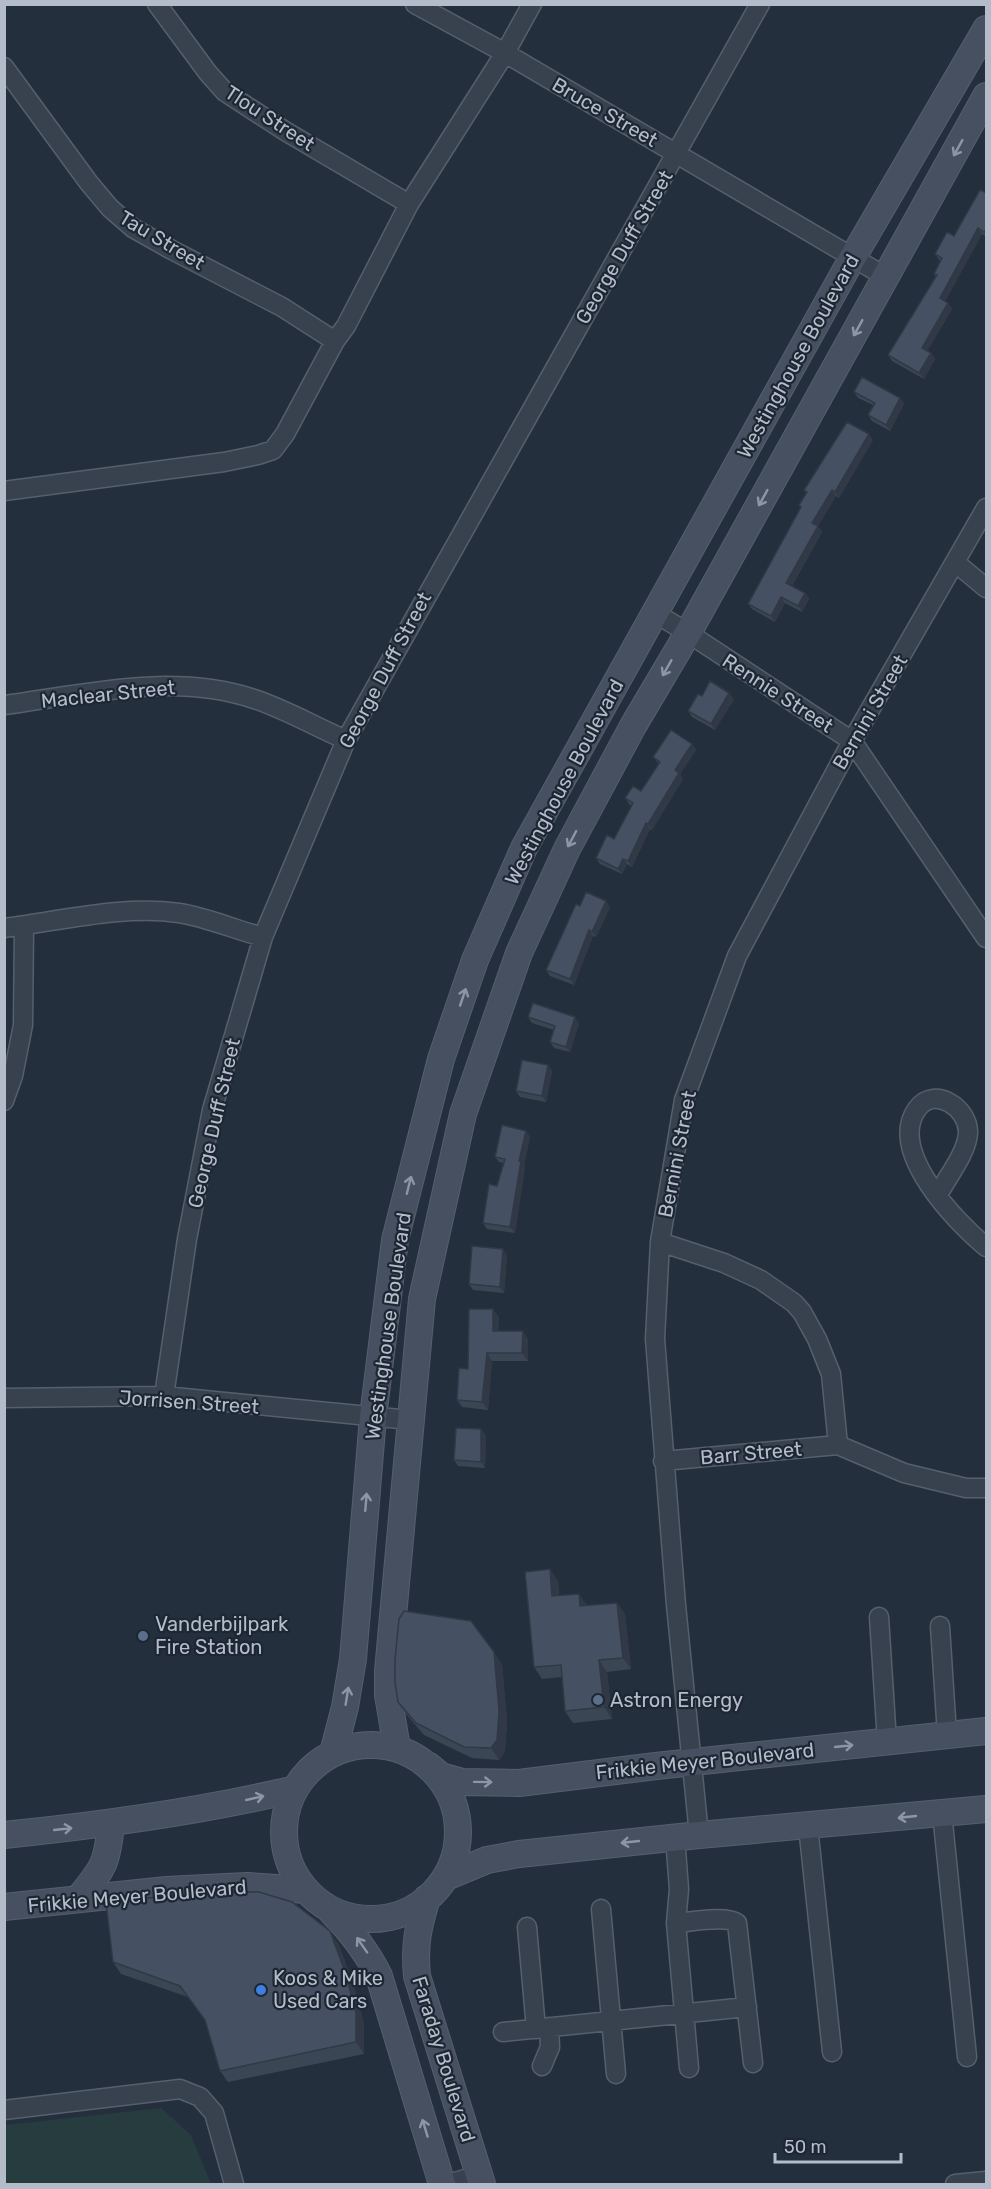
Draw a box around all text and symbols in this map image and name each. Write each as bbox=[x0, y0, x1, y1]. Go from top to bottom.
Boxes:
street label: Bruce Street bbox=[548, 72, 662, 152]
street label: Tlou Street bbox=[221, 80, 320, 156]
one-way arrow bbox=[952, 138, 963, 156]
street label: George Duff Street bbox=[570, 166, 678, 328]
street label: Tau Street bbox=[115, 205, 209, 275]
street label: Westinghouse Boulevard bbox=[732, 250, 864, 462]
one-way arrow bbox=[852, 319, 864, 336]
one-way arrow bbox=[757, 489, 768, 507]
street label: George Duff Street bbox=[334, 588, 436, 752]
street label: Rennie Street bbox=[718, 648, 838, 738]
street label: Bernini Street bbox=[827, 650, 913, 774]
one-way arrow bbox=[661, 659, 673, 676]
street label: Maclear Street bbox=[40, 675, 177, 713]
street label: Westinghouse Boulevard bbox=[500, 675, 628, 889]
one-way arrow bbox=[566, 829, 577, 847]
one-way arrow bbox=[458, 988, 469, 1007]
street label: George Duff Street bbox=[183, 1036, 245, 1210]
street label: Bernini Street bbox=[653, 1088, 701, 1220]
one-way arrow bbox=[404, 1175, 416, 1194]
street label: Westinghouse Boulevard bbox=[360, 1211, 416, 1441]
street label: Jorrisen Street bbox=[118, 1385, 260, 1419]
street label: Barr Street bbox=[699, 1437, 803, 1469]
one-way arrow bbox=[361, 1493, 372, 1513]
place label: Vanderbijlpark Fire Station bbox=[155, 1612, 289, 1659]
marker: Vanderbijlpark Fire Station bbox=[136, 1629, 150, 1643]
one-way arrow bbox=[342, 1687, 353, 1707]
place label: Astron Energy bbox=[610, 1688, 743, 1712]
marker: Astron Energy bbox=[591, 1693, 605, 1707]
street label: Frikkie Meyer Boulevard bbox=[595, 1738, 815, 1784]
one-way arrow bbox=[833, 1741, 853, 1752]
one-way arrow bbox=[472, 1777, 492, 1788]
one-way arrow bbox=[245, 1792, 264, 1804]
one-way arrow bbox=[898, 1812, 918, 1823]
one-way arrow bbox=[52, 1823, 72, 1834]
one-way arrow bbox=[620, 1837, 640, 1848]
street label: Frikkie Meyer Boulevard bbox=[27, 1874, 247, 1918]
one-way arrow bbox=[356, 1937, 368, 1953]
place label: Koos & Mike Used Cars bbox=[273, 1966, 383, 2013]
street label: Faraday Boulevard bbox=[407, 1973, 481, 2145]
marker: Koos & Mike Used Cars bbox=[254, 1983, 268, 1997]
one-way arrow bbox=[419, 2119, 430, 2138]
scale bar bbox=[775, 2126, 901, 2164]
text: 50 m bbox=[784, 2136, 827, 2158]

